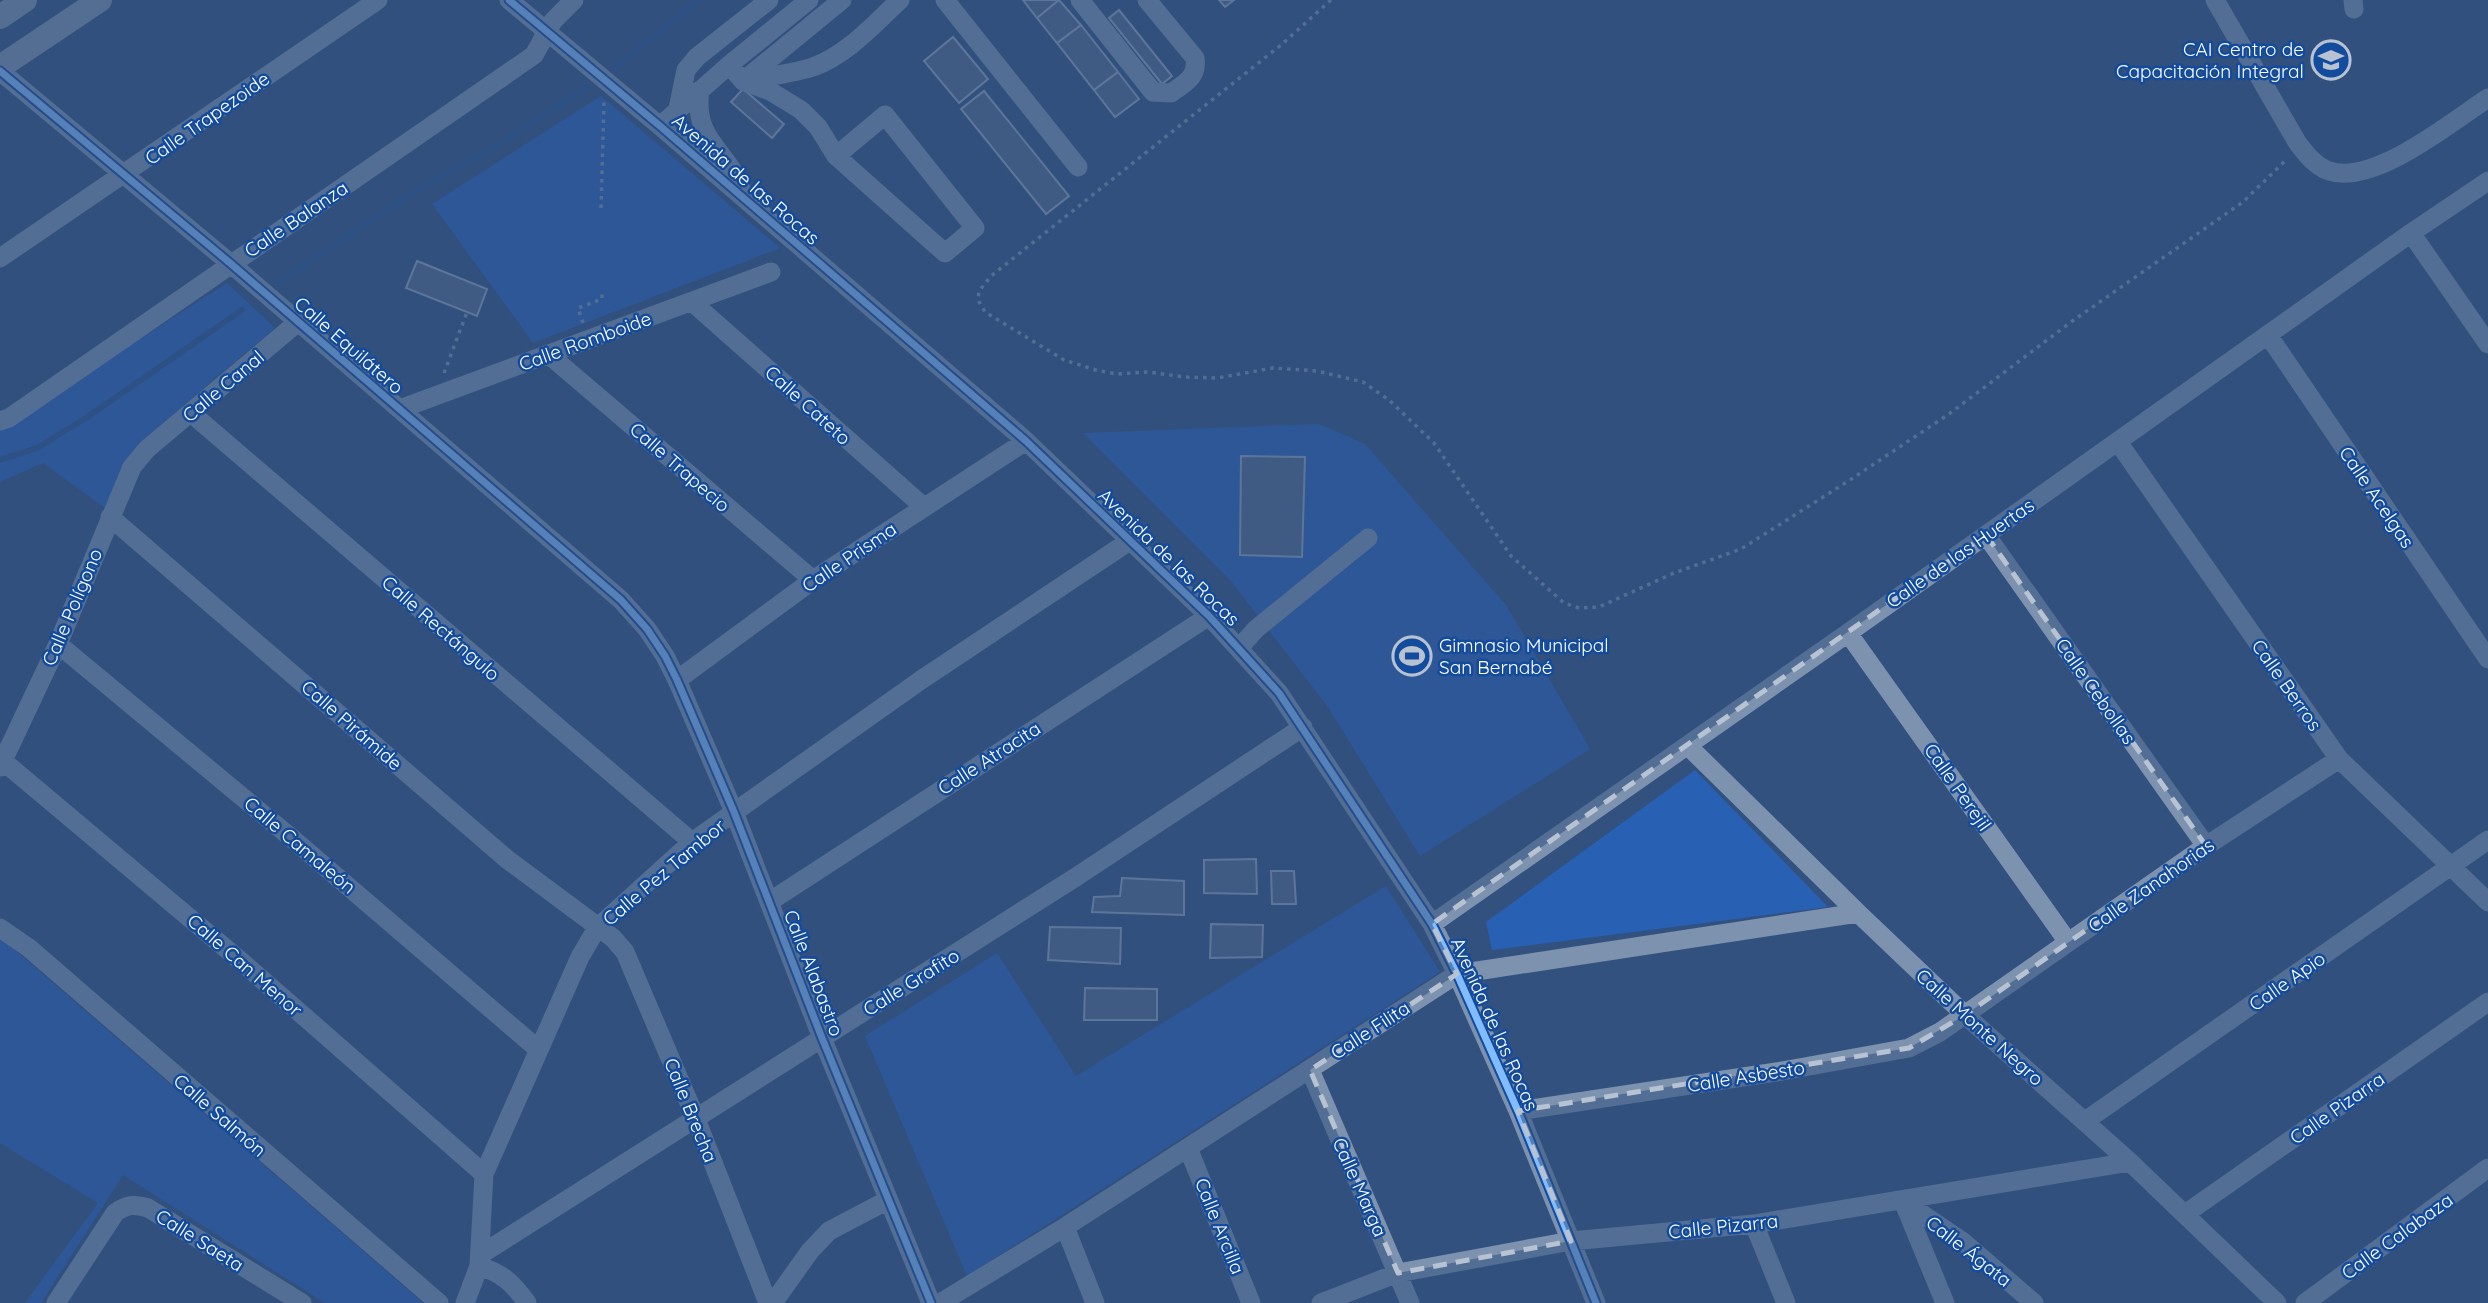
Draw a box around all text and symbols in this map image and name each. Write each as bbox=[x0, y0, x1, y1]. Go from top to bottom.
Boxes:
place label: CAI Centro de Capacitación Integral bbox=[2116, 37, 2304, 83]
school or university icon: CAI Centro de Capacitación Integral bbox=[2310, 39, 2352, 81]
street label: Calle Trapezoide bbox=[140, 66, 274, 170]
street label: Avenida de las Rocas bbox=[667, 108, 825, 250]
street label: Calle Balanza bbox=[240, 176, 352, 262]
street label: Calle Equilátero bbox=[289, 291, 409, 399]
street label: Calle Romboide bbox=[516, 306, 654, 376]
street label: Calle Canal bbox=[177, 345, 269, 427]
street label: Calle Cateto bbox=[760, 360, 856, 450]
street label: Calle Trapecio bbox=[625, 417, 735, 517]
street label: Calle Acelgas bbox=[2334, 442, 2420, 553]
street label: Avenida de las Rocas bbox=[1093, 483, 1245, 631]
street label: Calle de las Huertas bbox=[1881, 493, 2039, 613]
street label: Calle Prisma bbox=[797, 517, 901, 597]
street label: Calle Polígono bbox=[37, 545, 107, 669]
street label: Calle Rectángulo bbox=[377, 570, 505, 686]
place label: Gimnasio Municipal San Bernabé bbox=[1439, 633, 1609, 679]
street label: Calle Cebollas bbox=[2051, 633, 2141, 749]
sports icon: Gimnasio Municipal San Bernabé bbox=[1391, 635, 1433, 677]
street label: Calle Berros bbox=[2247, 635, 2327, 735]
street label: Calle Pirámide bbox=[297, 675, 407, 775]
street label: Calle Atracita bbox=[933, 716, 1045, 800]
street label: Calle Perejil bbox=[1919, 739, 1997, 835]
street label: Calle Camaleón bbox=[239, 791, 361, 899]
street label: Calle Pez Tambor bbox=[598, 813, 731, 930]
street label: Calle Zanahorias bbox=[2083, 832, 2219, 937]
street label: Calle Alabastro bbox=[779, 906, 849, 1040]
street label: Calle Can Menor bbox=[183, 908, 308, 1022]
street label: Avenida de las Rocas bbox=[1446, 933, 1544, 1115]
street label: Calle Grafito bbox=[858, 943, 964, 1021]
street label: Calle Apio bbox=[2244, 946, 2330, 1016]
street label: Calle Monte Negro bbox=[1911, 963, 2049, 1091]
street label: Calle Filita bbox=[1326, 996, 1414, 1064]
street label: Calle Brecha bbox=[659, 1054, 723, 1166]
street label: Calle Asbesto bbox=[1686, 1055, 1806, 1097]
street label: Calle Pizarra bbox=[2285, 1067, 2389, 1149]
street label: Calle Salmón bbox=[169, 1068, 271, 1162]
street label: Calle Marga bbox=[1327, 1134, 1393, 1240]
street label: Calle Arcilla bbox=[1190, 1174, 1250, 1278]
street label: Calle Calabaza bbox=[2337, 1188, 2457, 1284]
street label: Calle Saeta bbox=[152, 1204, 248, 1276]
street label: Calle Pizarra bbox=[1667, 1208, 1779, 1244]
street label: Calle Ágata bbox=[1921, 1210, 2017, 1292]

